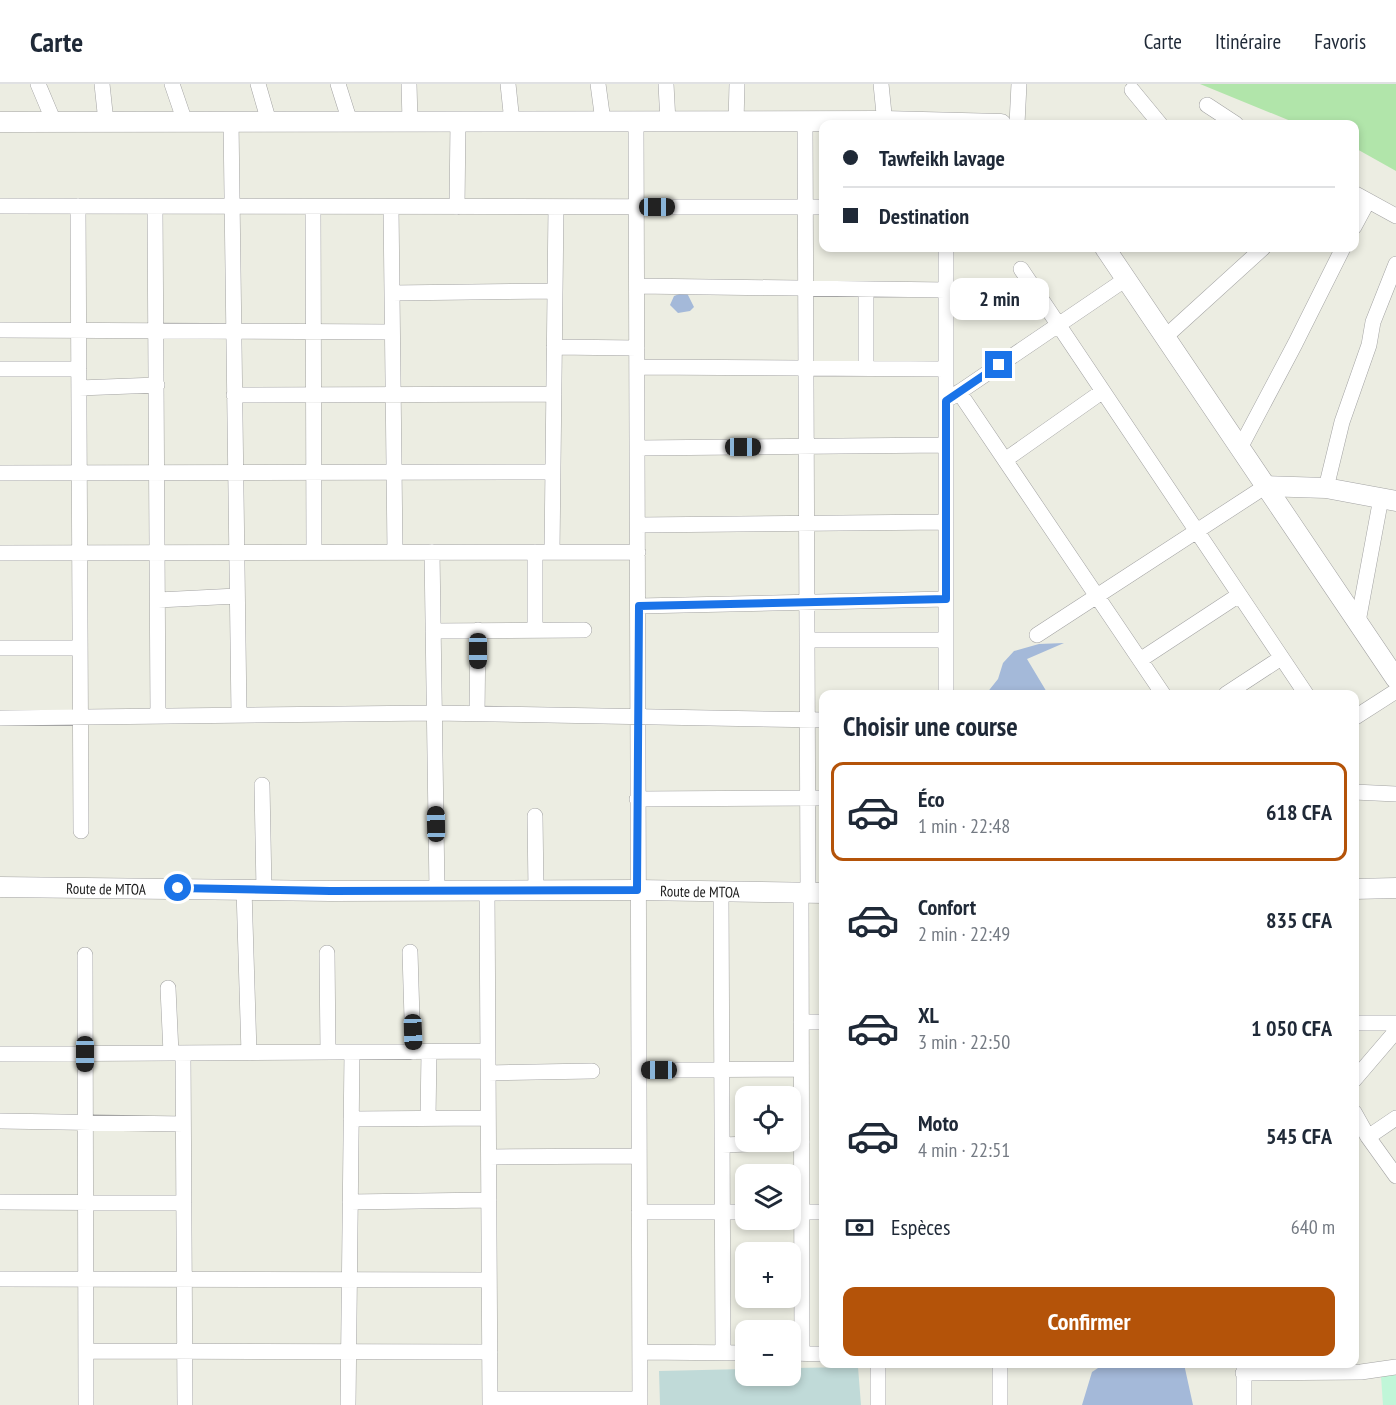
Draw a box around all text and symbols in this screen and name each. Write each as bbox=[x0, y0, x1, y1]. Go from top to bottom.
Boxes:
text: Carte bbox=[30, 23, 83, 60]
text: Carte bbox=[1144, 28, 1182, 55]
text: Itinéraire bbox=[1215, 28, 1281, 55]
text: Favoris bbox=[1314, 28, 1366, 55]
text: Tawfeikh lavage bbox=[879, 144, 1005, 172]
car bbox=[639, 198, 675, 216]
text: Destination bbox=[879, 202, 969, 230]
callout: 2 min bbox=[950, 278, 1048, 320]
text: 2 min bbox=[979, 286, 1020, 312]
route end bbox=[985, 351, 1012, 378]
car bbox=[725, 438, 761, 456]
car bbox=[469, 633, 487, 669]
text: Choisir une course bbox=[843, 709, 1018, 743]
icon: car bbox=[846, 785, 900, 839]
text: Éco bbox=[918, 785, 945, 813]
text: 618 CFA bbox=[1266, 798, 1332, 826]
car bbox=[427, 806, 445, 842]
text: 1 min · 22:48 bbox=[918, 813, 1010, 839]
route start bbox=[164, 874, 191, 901]
street label: Route de MTOA bbox=[66, 878, 147, 898]
street label: Route de MTOA bbox=[660, 881, 741, 901]
icon: car bbox=[846, 893, 900, 947]
text: Confort bbox=[918, 893, 976, 921]
text: 835 CFA bbox=[1266, 906, 1332, 934]
text: 2 min · 22:49 bbox=[918, 921, 1010, 947]
icon: car bbox=[846, 1001, 900, 1055]
text: XL bbox=[918, 1001, 939, 1029]
car bbox=[403, 1014, 423, 1050]
text: 1 050 CFA bbox=[1251, 1014, 1332, 1042]
text: 3 min · 22:50 bbox=[918, 1029, 1010, 1055]
car bbox=[76, 1036, 94, 1072]
car bbox=[641, 1061, 677, 1079]
map controls bbox=[735, 1086, 801, 1386]
button: locate bbox=[735, 1086, 801, 1152]
icon: car bbox=[846, 1109, 900, 1163]
text: Moto bbox=[918, 1109, 959, 1137]
text: 545 CFA bbox=[1266, 1122, 1332, 1150]
text: 4 min · 22:51 bbox=[918, 1137, 1010, 1163]
button: layers bbox=[735, 1164, 801, 1230]
icon: cash bbox=[843, 1211, 876, 1244]
text: Espèces bbox=[891, 1213, 950, 1241]
text: 640 m bbox=[1291, 1214, 1335, 1240]
button: + bbox=[735, 1242, 801, 1308]
button: Confirmer bbox=[843, 1287, 1335, 1356]
button: − bbox=[735, 1320, 801, 1386]

